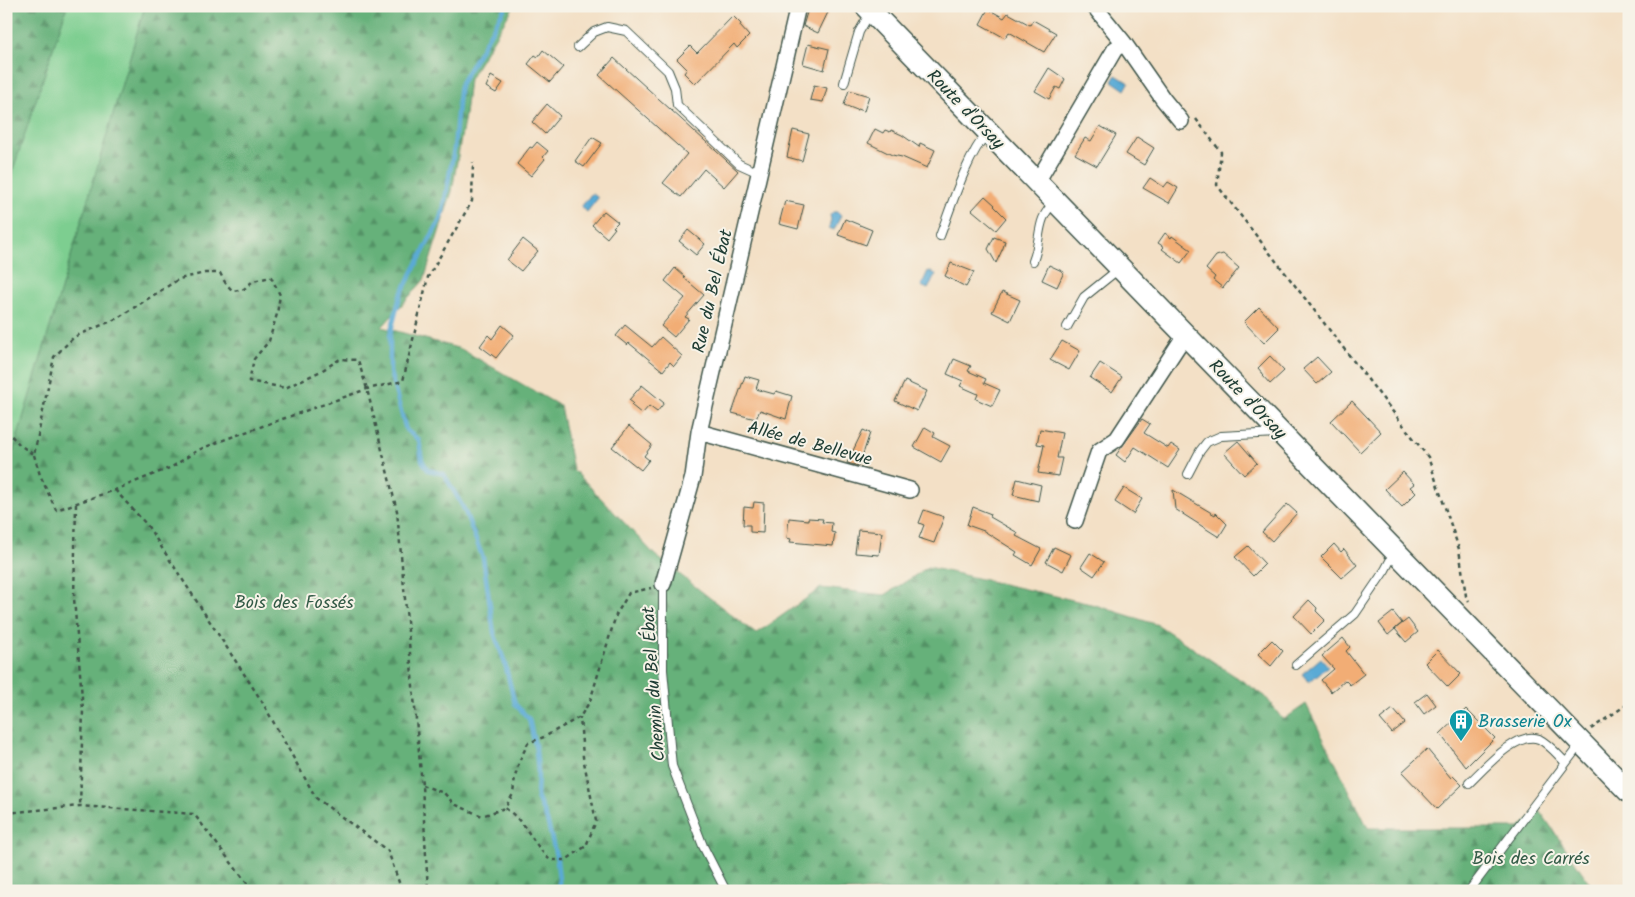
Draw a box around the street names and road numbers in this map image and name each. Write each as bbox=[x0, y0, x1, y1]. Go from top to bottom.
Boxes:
street label: Route d'Orsay bbox=[919, 63, 1011, 157]
street label: Rue du Bel Ébat bbox=[685, 226, 742, 356]
street label: Route d'Orsay bbox=[1201, 353, 1293, 447]
street label: Allée de Bellevue bbox=[744, 414, 875, 475]
street label: Chemin du Bel Ébat bbox=[635, 604, 674, 762]

